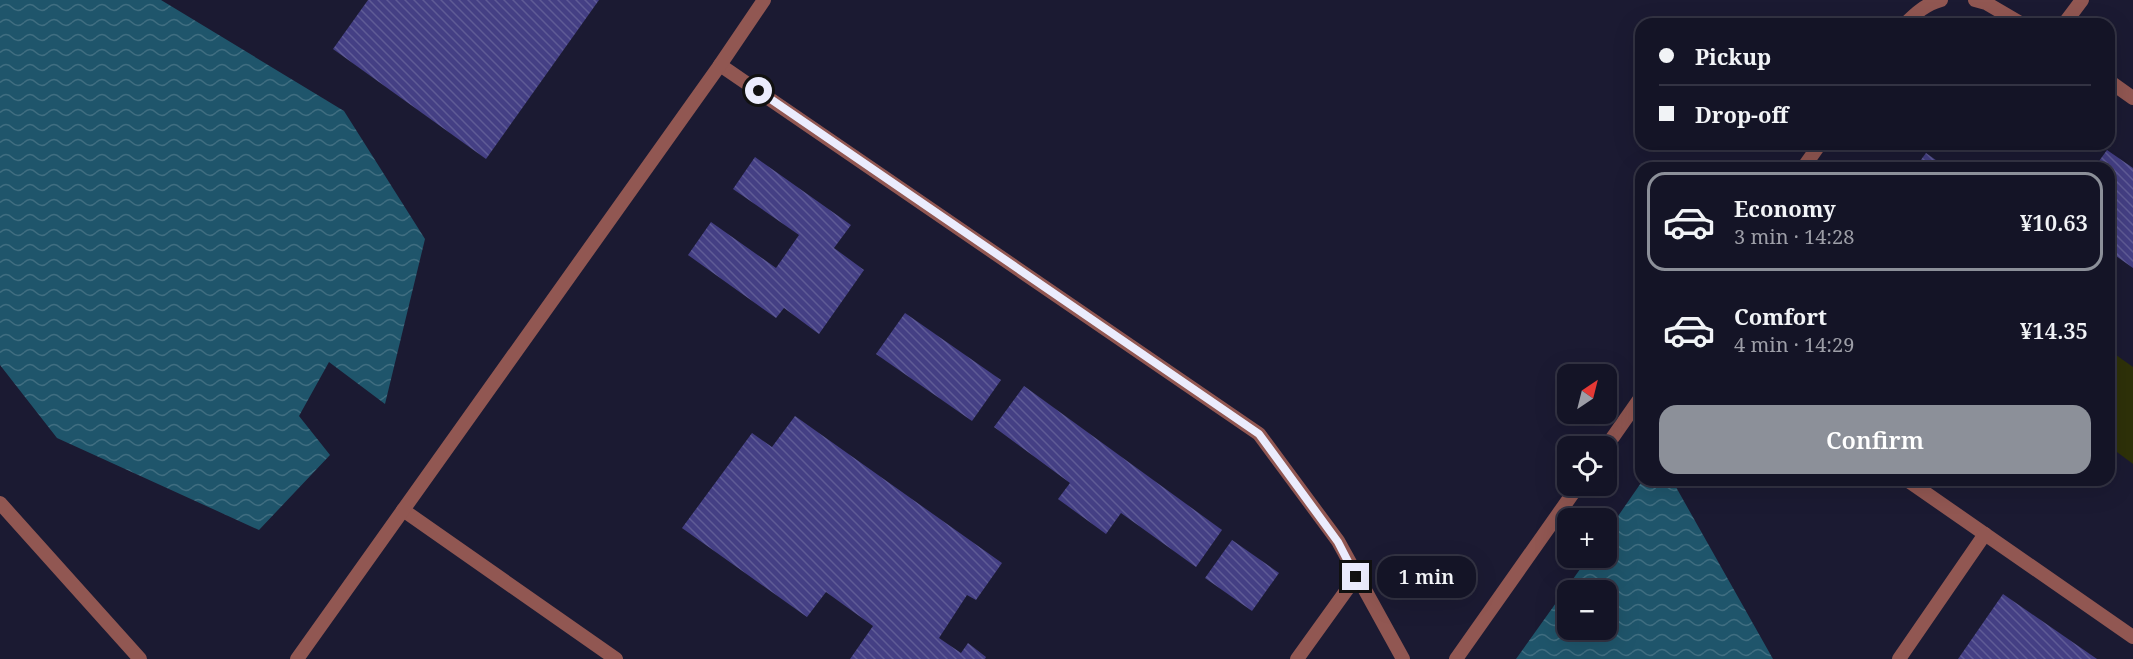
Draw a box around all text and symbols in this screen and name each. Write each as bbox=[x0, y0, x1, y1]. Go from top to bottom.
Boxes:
text: Pickup bbox=[1695, 41, 1771, 71]
route start bbox=[745, 77, 772, 104]
text: Drop-off bbox=[1695, 99, 1788, 129]
text: Economy bbox=[1734, 193, 1836, 223]
icon: car bbox=[1662, 195, 1716, 249]
text: ¥10.63 bbox=[2020, 207, 2088, 237]
text: 3 min · 14:28 bbox=[1734, 223, 1854, 250]
text: Comfort bbox=[1734, 301, 1827, 331]
icon: car bbox=[1662, 303, 1716, 357]
text: ¥14.35 bbox=[2020, 315, 2088, 345]
text: 4 min · 14:29 bbox=[1734, 331, 1854, 358]
north arrow bbox=[1557, 364, 1617, 424]
map controls bbox=[1557, 364, 1617, 640]
button: Confirm bbox=[1659, 405, 2091, 474]
button: locate bbox=[1557, 436, 1617, 496]
button: + bbox=[1557, 508, 1617, 568]
callout: 1 min bbox=[1377, 556, 1476, 598]
route end bbox=[1342, 563, 1369, 590]
text: 1 min bbox=[1399, 563, 1454, 590]
button: − bbox=[1557, 580, 1617, 640]

